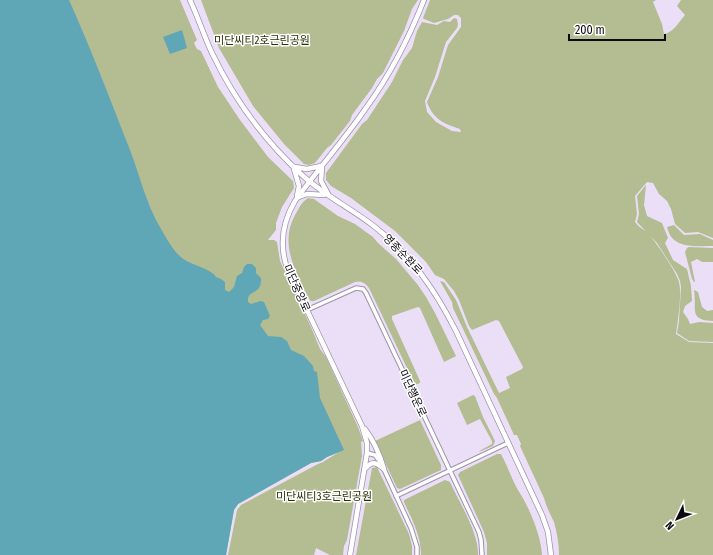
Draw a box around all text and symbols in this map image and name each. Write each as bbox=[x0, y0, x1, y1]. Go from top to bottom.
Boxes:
scale bar bbox=[569, 16, 665, 42]
text: 200 m bbox=[575, 23, 605, 37]
park label: 미단씨티2호근린공원 bbox=[214, 34, 310, 47]
street label: 영종순환로 bbox=[380, 232, 425, 277]
street label: 미단중앙로 bbox=[280, 262, 313, 314]
street label: 미단행운로 bbox=[396, 368, 429, 419]
park label: 미단씨티3호근린공원 bbox=[276, 490, 372, 503]
north arrow bbox=[657, 499, 697, 539]
text: N bbox=[663, 519, 677, 532]

